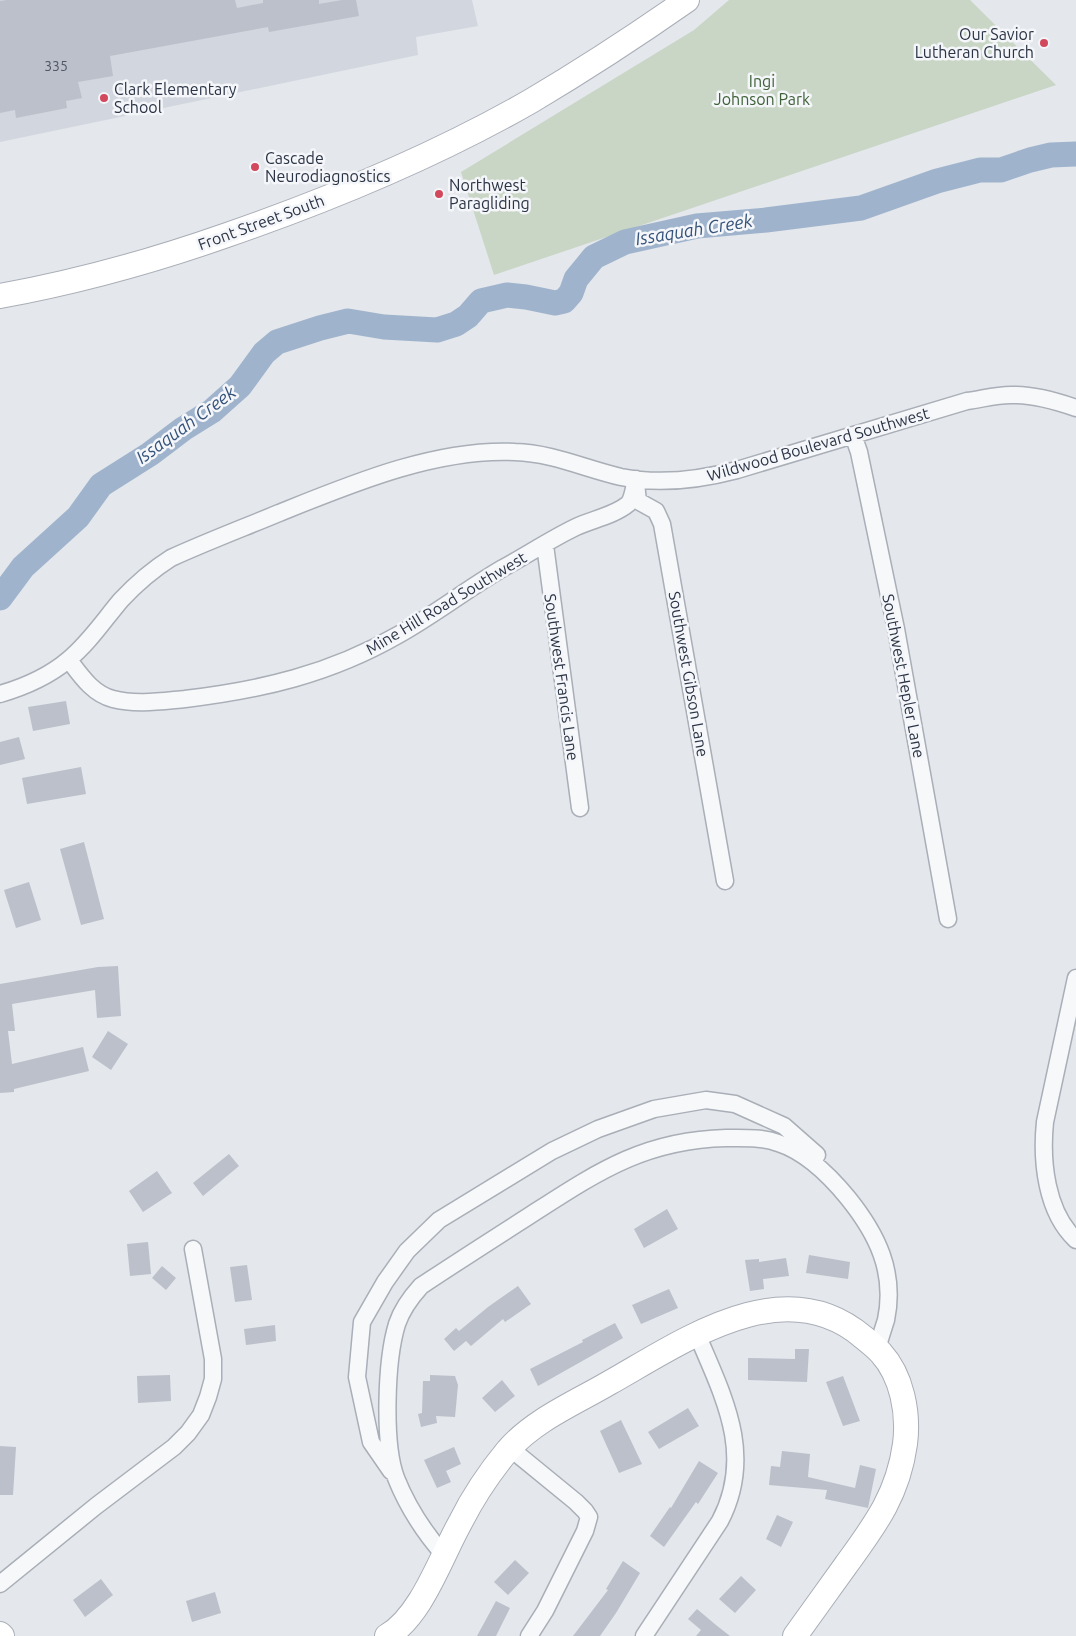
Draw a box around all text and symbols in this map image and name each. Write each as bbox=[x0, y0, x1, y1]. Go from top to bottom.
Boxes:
place label: Our Savior Lutheran Church bbox=[915, 25, 1034, 61]
marker: Our Savior Lutheran Church bbox=[1038, 37, 1050, 49]
house number: 335 bbox=[44, 58, 68, 74]
park label: Ingi Johnson Park bbox=[714, 72, 810, 108]
place label: Clark Elementary School bbox=[114, 80, 237, 116]
marker: Clark Elementary School bbox=[98, 92, 110, 104]
place label: Cascade Neurodiagnostics bbox=[265, 149, 391, 185]
marker: Cascade Neurodiagnostics bbox=[249, 161, 261, 173]
place label: Northwest Paragliding bbox=[449, 176, 530, 212]
marker: Northwest Paragliding bbox=[433, 188, 445, 200]
street label: Front Street South bbox=[195, 191, 327, 253]
water label: Issaquah Creek bbox=[634, 210, 755, 248]
water label: Issaquah Creek bbox=[132, 381, 240, 467]
street label: Wildwood Boulevard Southwest bbox=[705, 403, 932, 484]
street label: Mine Hill Road Southwest bbox=[363, 548, 530, 658]
street label: Southwest Gibson Lane bbox=[666, 590, 712, 758]
street label: Southwest Francis Lane bbox=[541, 592, 583, 762]
street label: Southwest Hepler Lane bbox=[879, 592, 929, 760]

